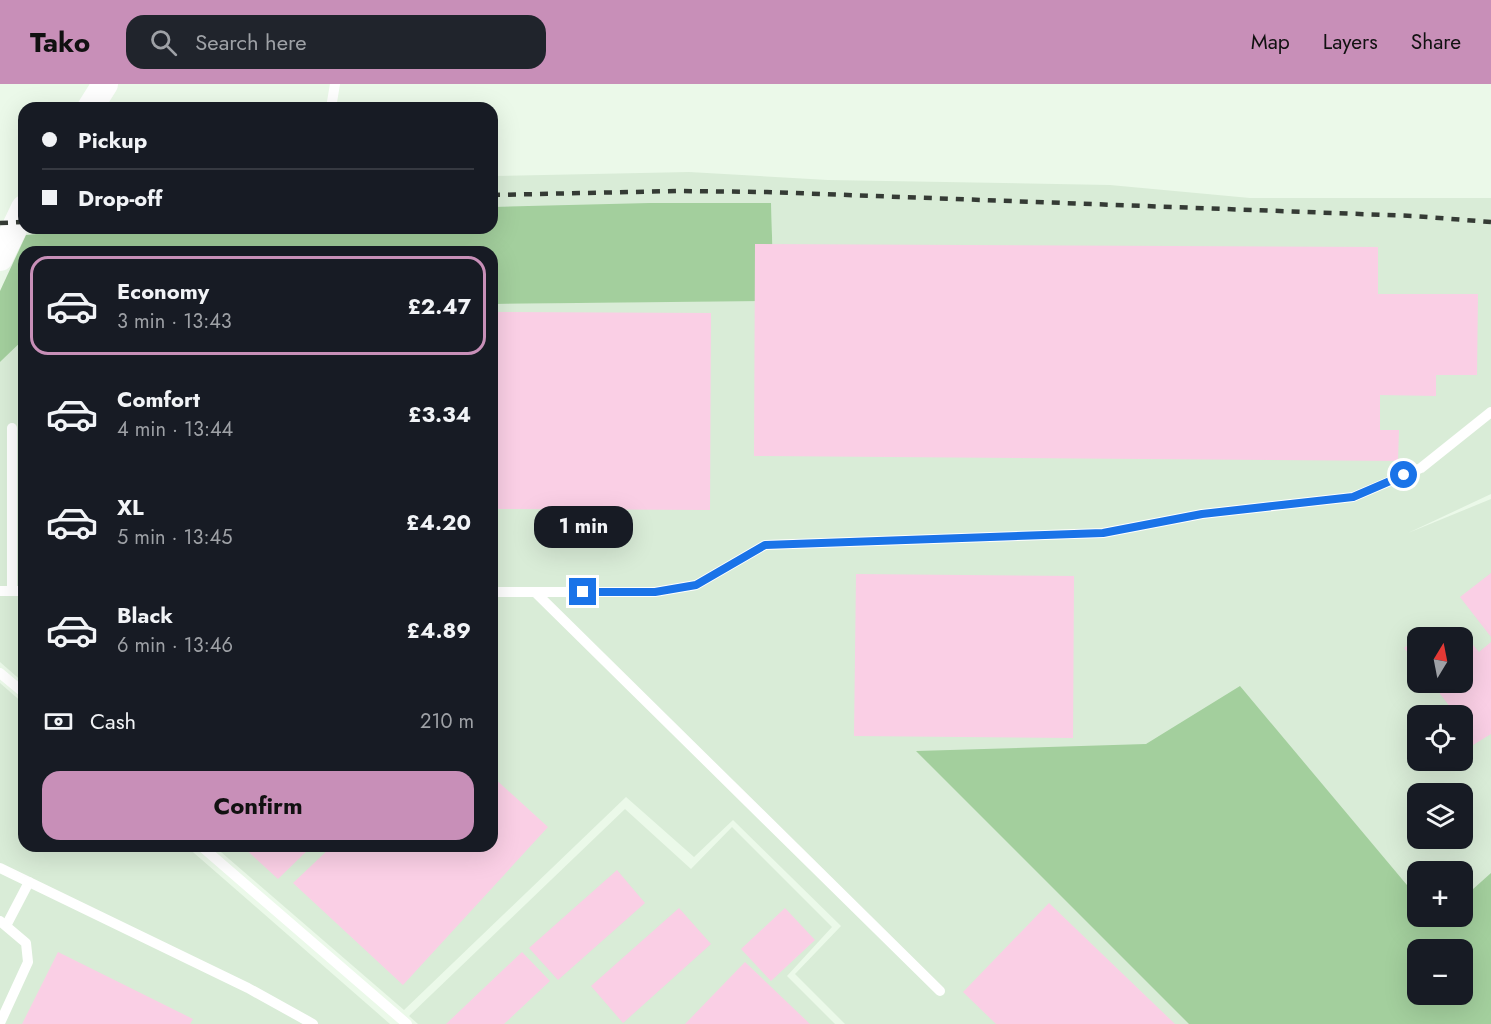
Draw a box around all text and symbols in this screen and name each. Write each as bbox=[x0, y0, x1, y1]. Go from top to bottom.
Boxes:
search box bbox=[126, 15, 546, 69]
text: Tako bbox=[30, 22, 90, 63]
icon: search bbox=[147, 26, 180, 59]
text: Search here bbox=[195, 26, 307, 58]
text: Map bbox=[1251, 27, 1290, 57]
text: Layers bbox=[1323, 27, 1378, 57]
text: Share bbox=[1411, 27, 1461, 57]
text: Pickup bbox=[78, 124, 147, 156]
text: Drop-off bbox=[78, 182, 162, 214]
text: Economy bbox=[117, 275, 209, 307]
icon: car bbox=[45, 279, 99, 333]
text: £2.47 bbox=[407, 290, 471, 322]
text: 3 min · 13:43 bbox=[117, 307, 232, 336]
text: Comfort bbox=[117, 383, 200, 415]
icon: car bbox=[45, 387, 99, 441]
text: £3.34 bbox=[408, 398, 471, 430]
text: 4 min · 13:44 bbox=[117, 415, 233, 444]
route start bbox=[1390, 461, 1417, 488]
text: XL bbox=[117, 491, 144, 523]
icon: car bbox=[45, 495, 99, 549]
callout: 1 min bbox=[534, 505, 632, 547]
text: £4.20 bbox=[406, 506, 471, 538]
text: 1 min bbox=[559, 512, 608, 541]
text: 5 min · 13:45 bbox=[117, 523, 232, 552]
route end bbox=[569, 578, 596, 605]
text: Black bbox=[117, 599, 173, 631]
icon: car bbox=[45, 603, 99, 657]
text: £4.89 bbox=[407, 614, 471, 646]
north arrow bbox=[1407, 627, 1473, 693]
map controls bbox=[1407, 627, 1473, 1005]
text: 6 min · 13:46 bbox=[117, 631, 233, 660]
icon: cash bbox=[42, 705, 75, 738]
text: Cash bbox=[90, 705, 136, 737]
button: locate bbox=[1407, 705, 1473, 771]
text: 210 m bbox=[420, 707, 474, 736]
button: Confirm bbox=[42, 771, 474, 840]
button: layers bbox=[1407, 783, 1473, 849]
button: + bbox=[1407, 861, 1473, 927]
button: − bbox=[1407, 939, 1473, 1005]

